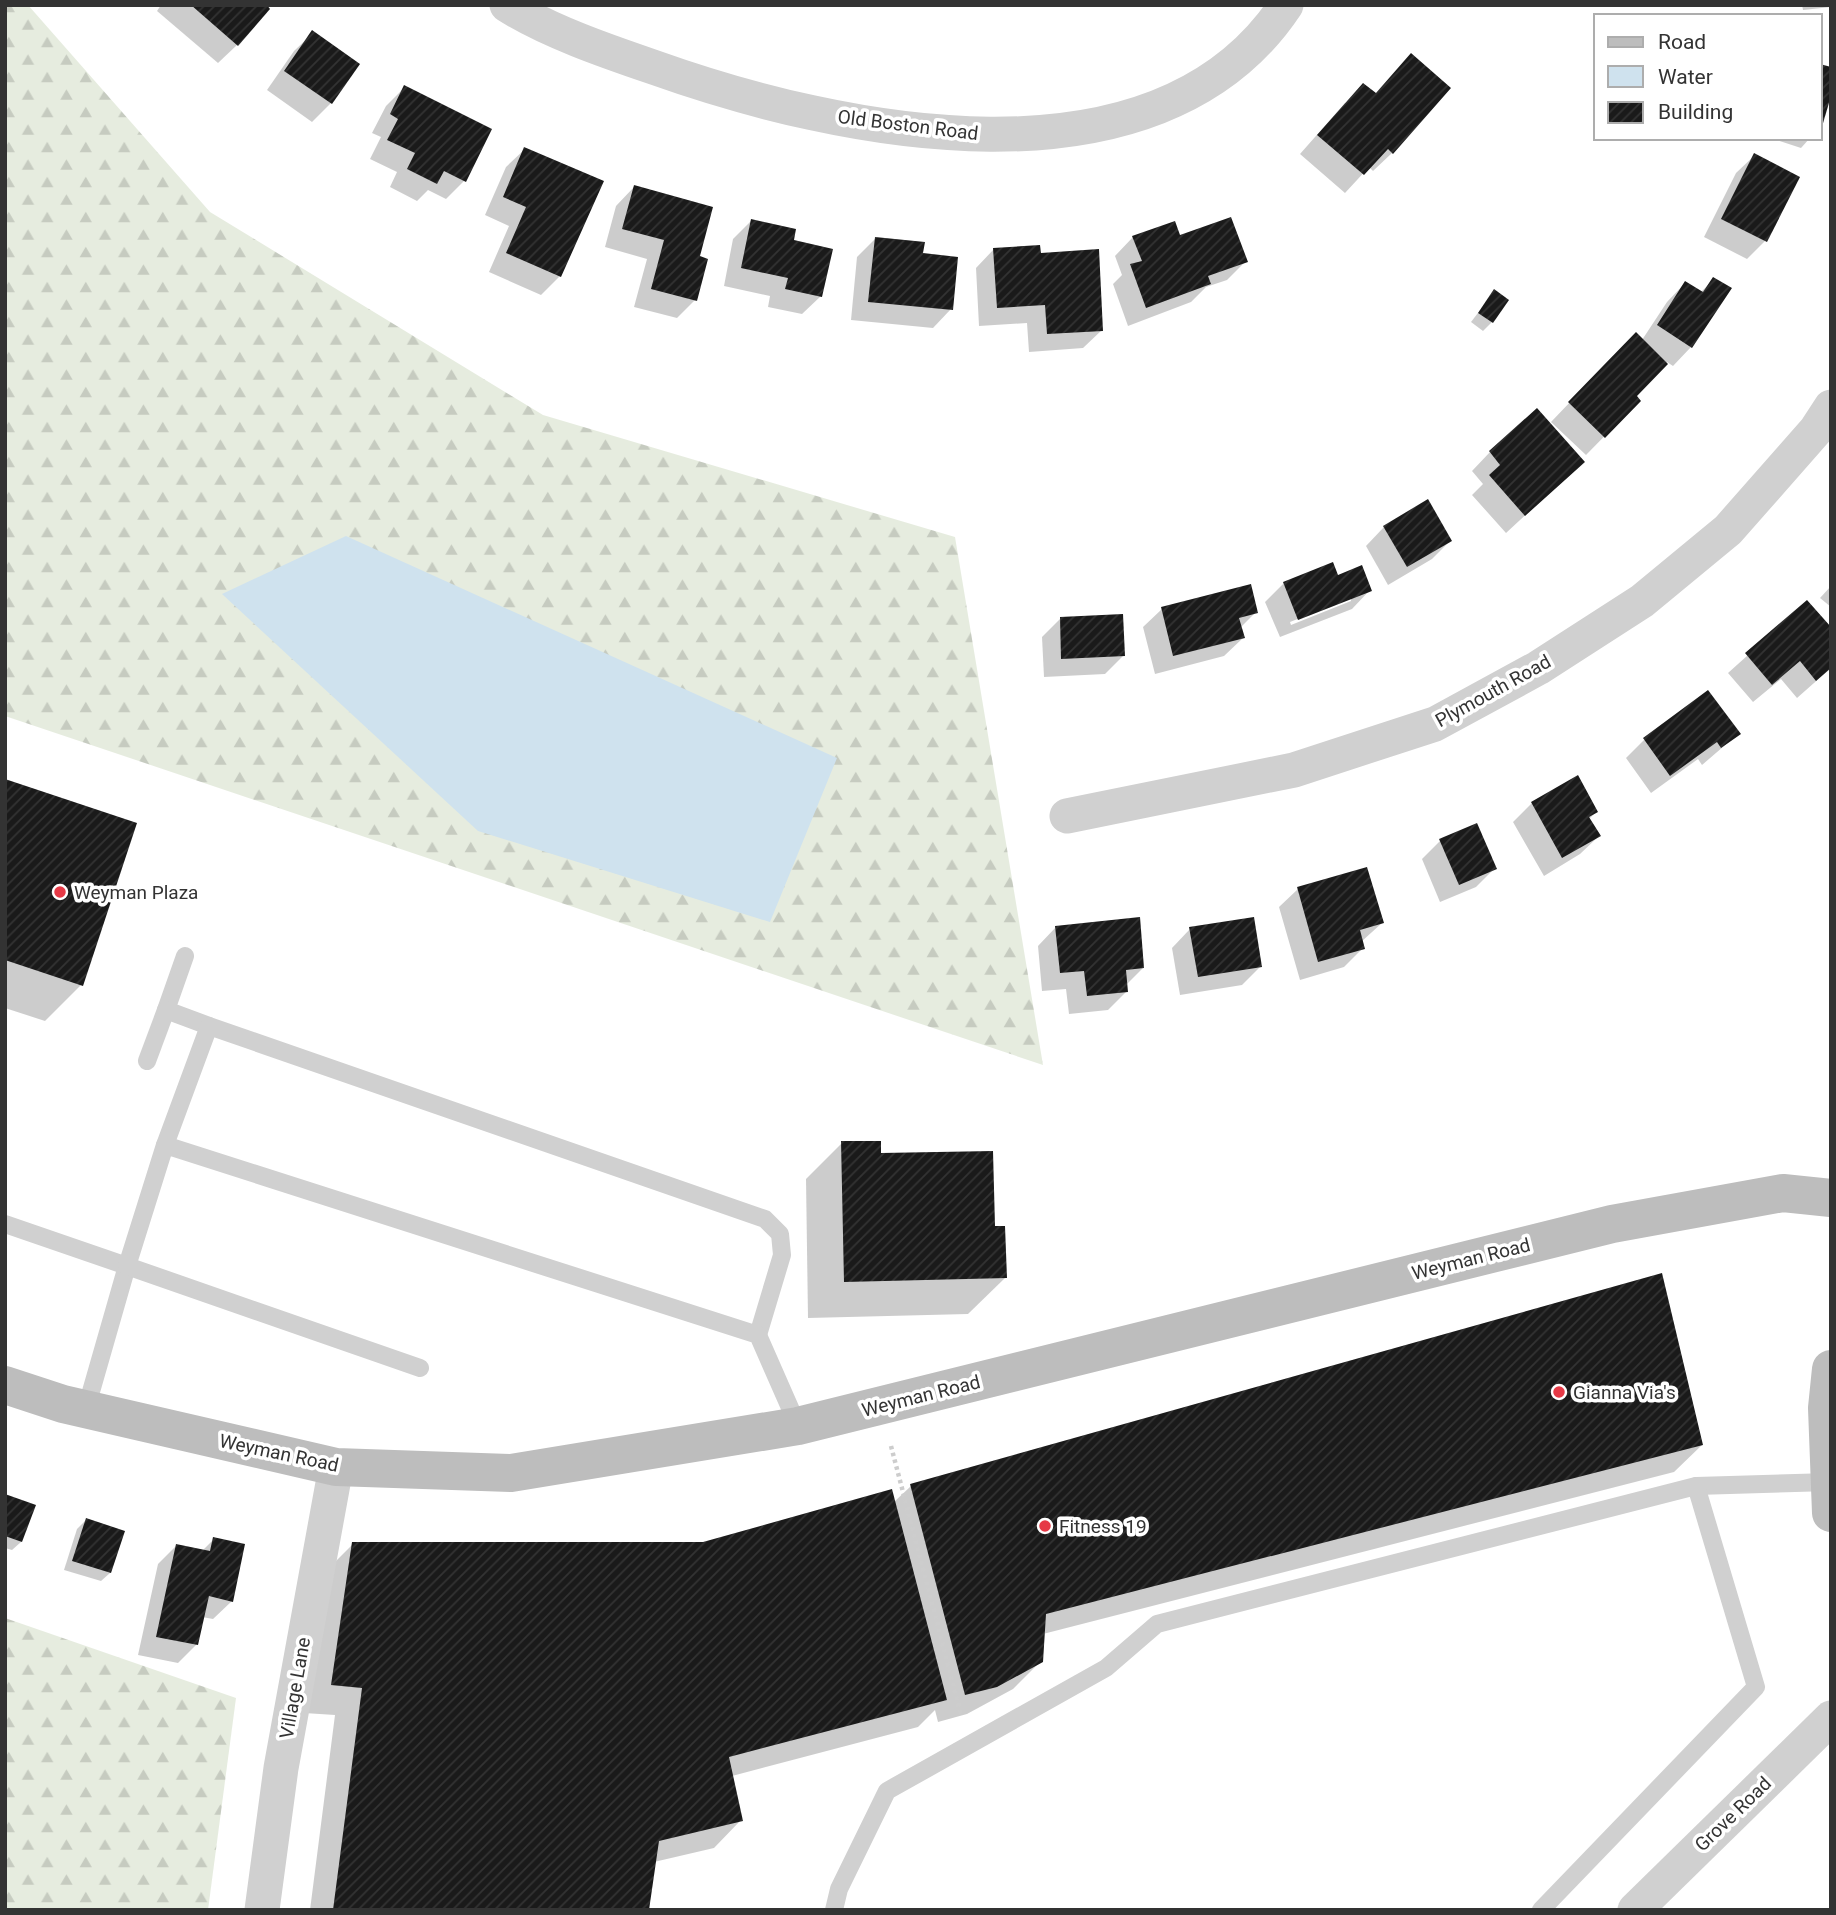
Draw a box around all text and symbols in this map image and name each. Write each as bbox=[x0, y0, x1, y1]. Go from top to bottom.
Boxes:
legend bbox=[1594, 14, 1822, 140]
text: Road bbox=[1658, 30, 1706, 54]
text: Water bbox=[1658, 65, 1713, 89]
text: Building bbox=[1658, 100, 1733, 124]
street label: Old Boston Road bbox=[836, 105, 980, 145]
street label: Plymouth Road bbox=[1431, 650, 1555, 732]
place label: Weyman Plaza bbox=[74, 881, 198, 904]
marker: Weyman Plaza bbox=[52, 884, 68, 900]
street label: Weyman Road bbox=[1409, 1233, 1533, 1285]
street label: Weyman Road bbox=[859, 1370, 983, 1422]
place label: Gianna Via's bbox=[1573, 1381, 1676, 1404]
marker: Gianna Via's bbox=[1551, 1384, 1567, 1400]
street label: Weyman Road bbox=[217, 1429, 341, 1477]
place label: Fitness 19 bbox=[1059, 1515, 1147, 1538]
marker: Fitness 19 bbox=[1037, 1518, 1053, 1534]
street label: Village Lane bbox=[275, 1635, 315, 1741]
street label: Grove Road bbox=[1690, 1772, 1776, 1856]

